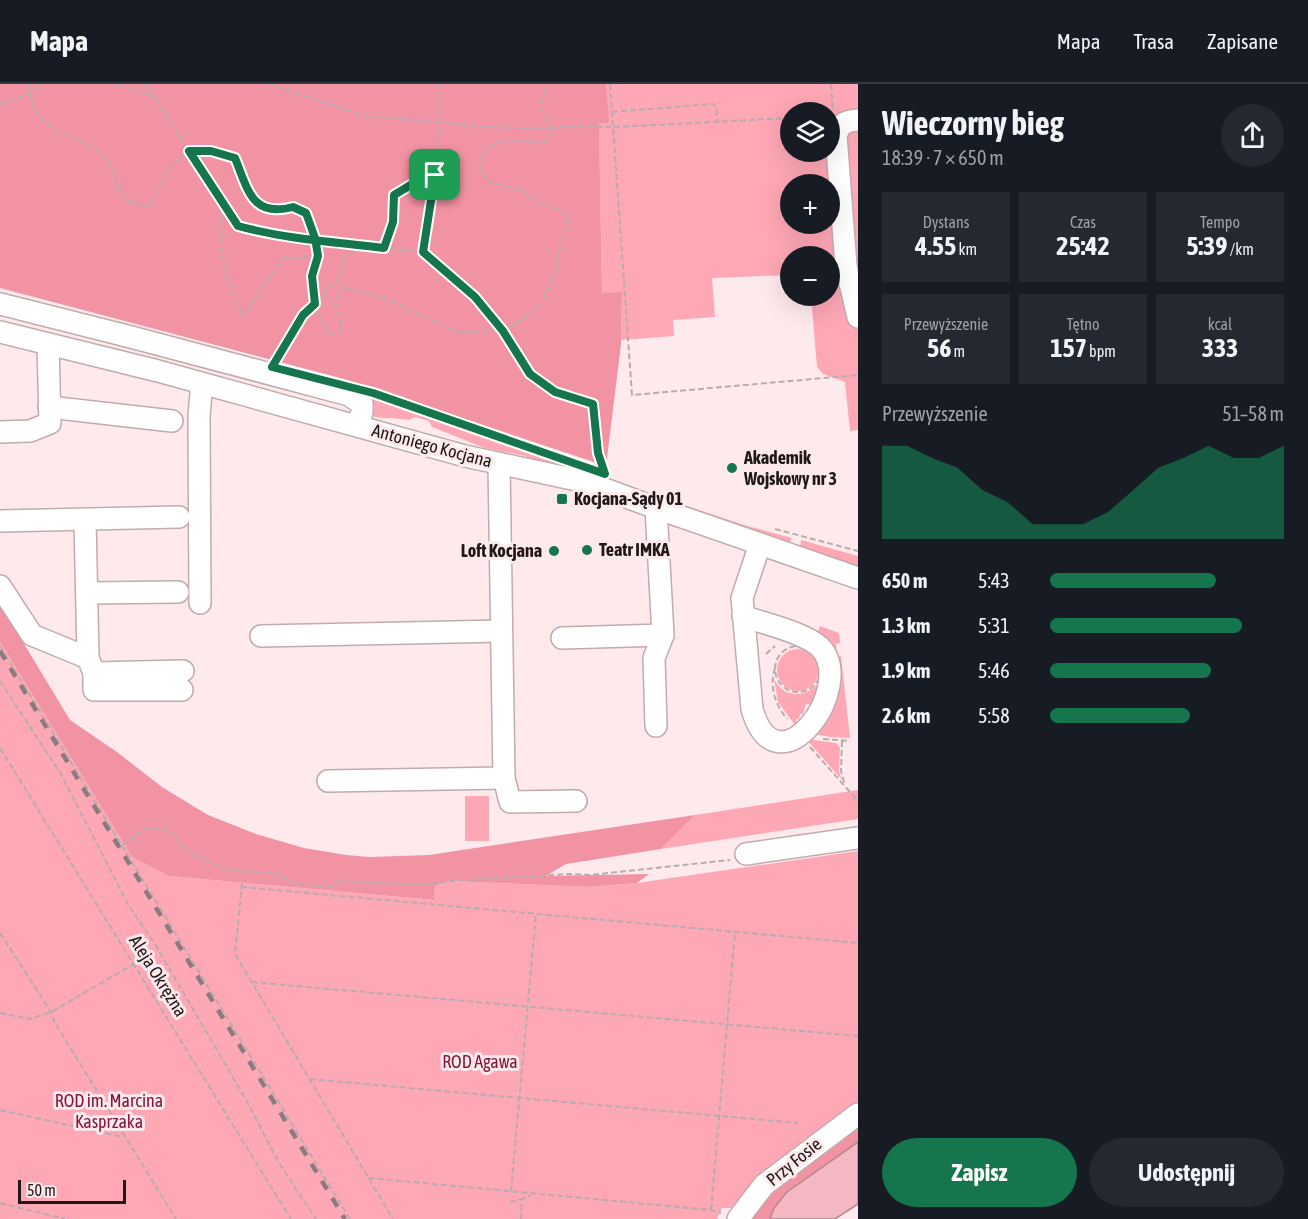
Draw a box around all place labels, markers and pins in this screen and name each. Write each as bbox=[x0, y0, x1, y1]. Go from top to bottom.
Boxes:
pin bbox=[409, 149, 460, 200]
place label: Akademik Wojskowy nr 3 bbox=[743, 447, 837, 489]
marker: Akademik Wojskowy nr 3 bbox=[725, 461, 739, 475]
place label: Kocjana-Sądy 01 bbox=[574, 488, 683, 509]
marker: Kocjana-Sądy 01 bbox=[555, 492, 569, 506]
place label: Teatr IMKA bbox=[599, 539, 670, 560]
place label: Loft Kocjana bbox=[461, 540, 542, 561]
marker: Teatr IMKA bbox=[580, 543, 594, 557]
marker: Loft Kocjana bbox=[547, 544, 561, 558]

